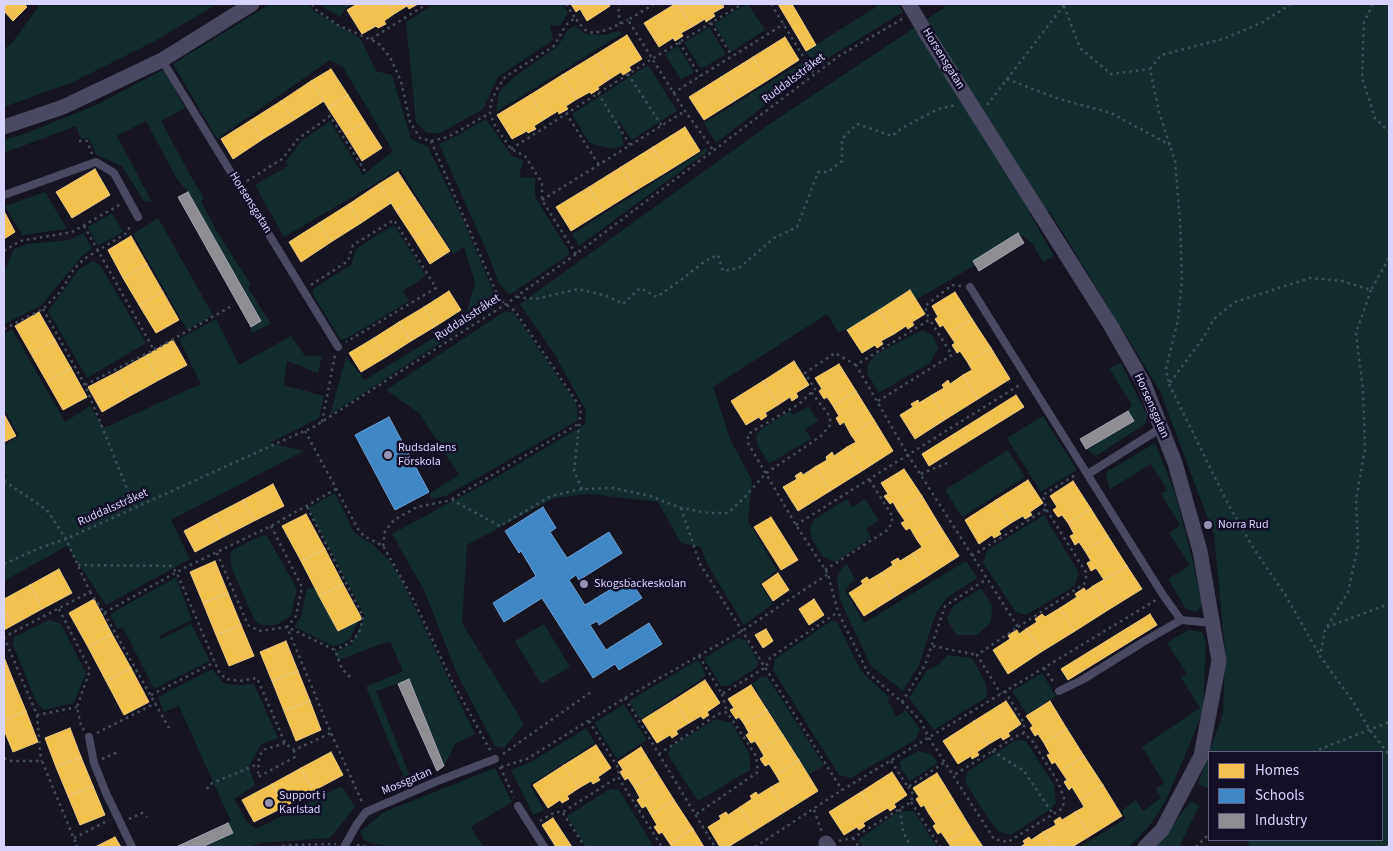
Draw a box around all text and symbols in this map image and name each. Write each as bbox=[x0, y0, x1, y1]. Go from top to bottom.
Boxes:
street label: Horsensgatan bbox=[919, 26, 967, 92]
street label: Ruddalsstråket bbox=[760, 51, 828, 107]
street label: Horsensgatan bbox=[226, 170, 274, 236]
street label: Ruddalsstråket bbox=[433, 291, 503, 345]
street label: Horsensgatan bbox=[1130, 371, 1172, 441]
place label: Rudsdalens Förskola bbox=[398, 441, 456, 469]
marker: Rudsdalens Förskola bbox=[382, 449, 394, 461]
street label: Ruddalsstråket bbox=[76, 486, 150, 530]
place label: Norra Rud bbox=[1218, 518, 1269, 532]
marker: Norra Rud bbox=[1202, 519, 1214, 531]
place label: Skogsbackeskolan bbox=[594, 577, 686, 591]
marker: Skogsbackeskolan bbox=[578, 578, 590, 590]
legend bbox=[1208, 751, 1383, 841]
text: Homes bbox=[1255, 760, 1299, 781]
street label: Mossgatan bbox=[380, 765, 434, 799]
text: Schools bbox=[1255, 785, 1304, 806]
place label: Support i Karlstad bbox=[279, 789, 325, 817]
marker: Support i Karlstad bbox=[263, 797, 275, 809]
text: Industry bbox=[1255, 810, 1307, 831]

